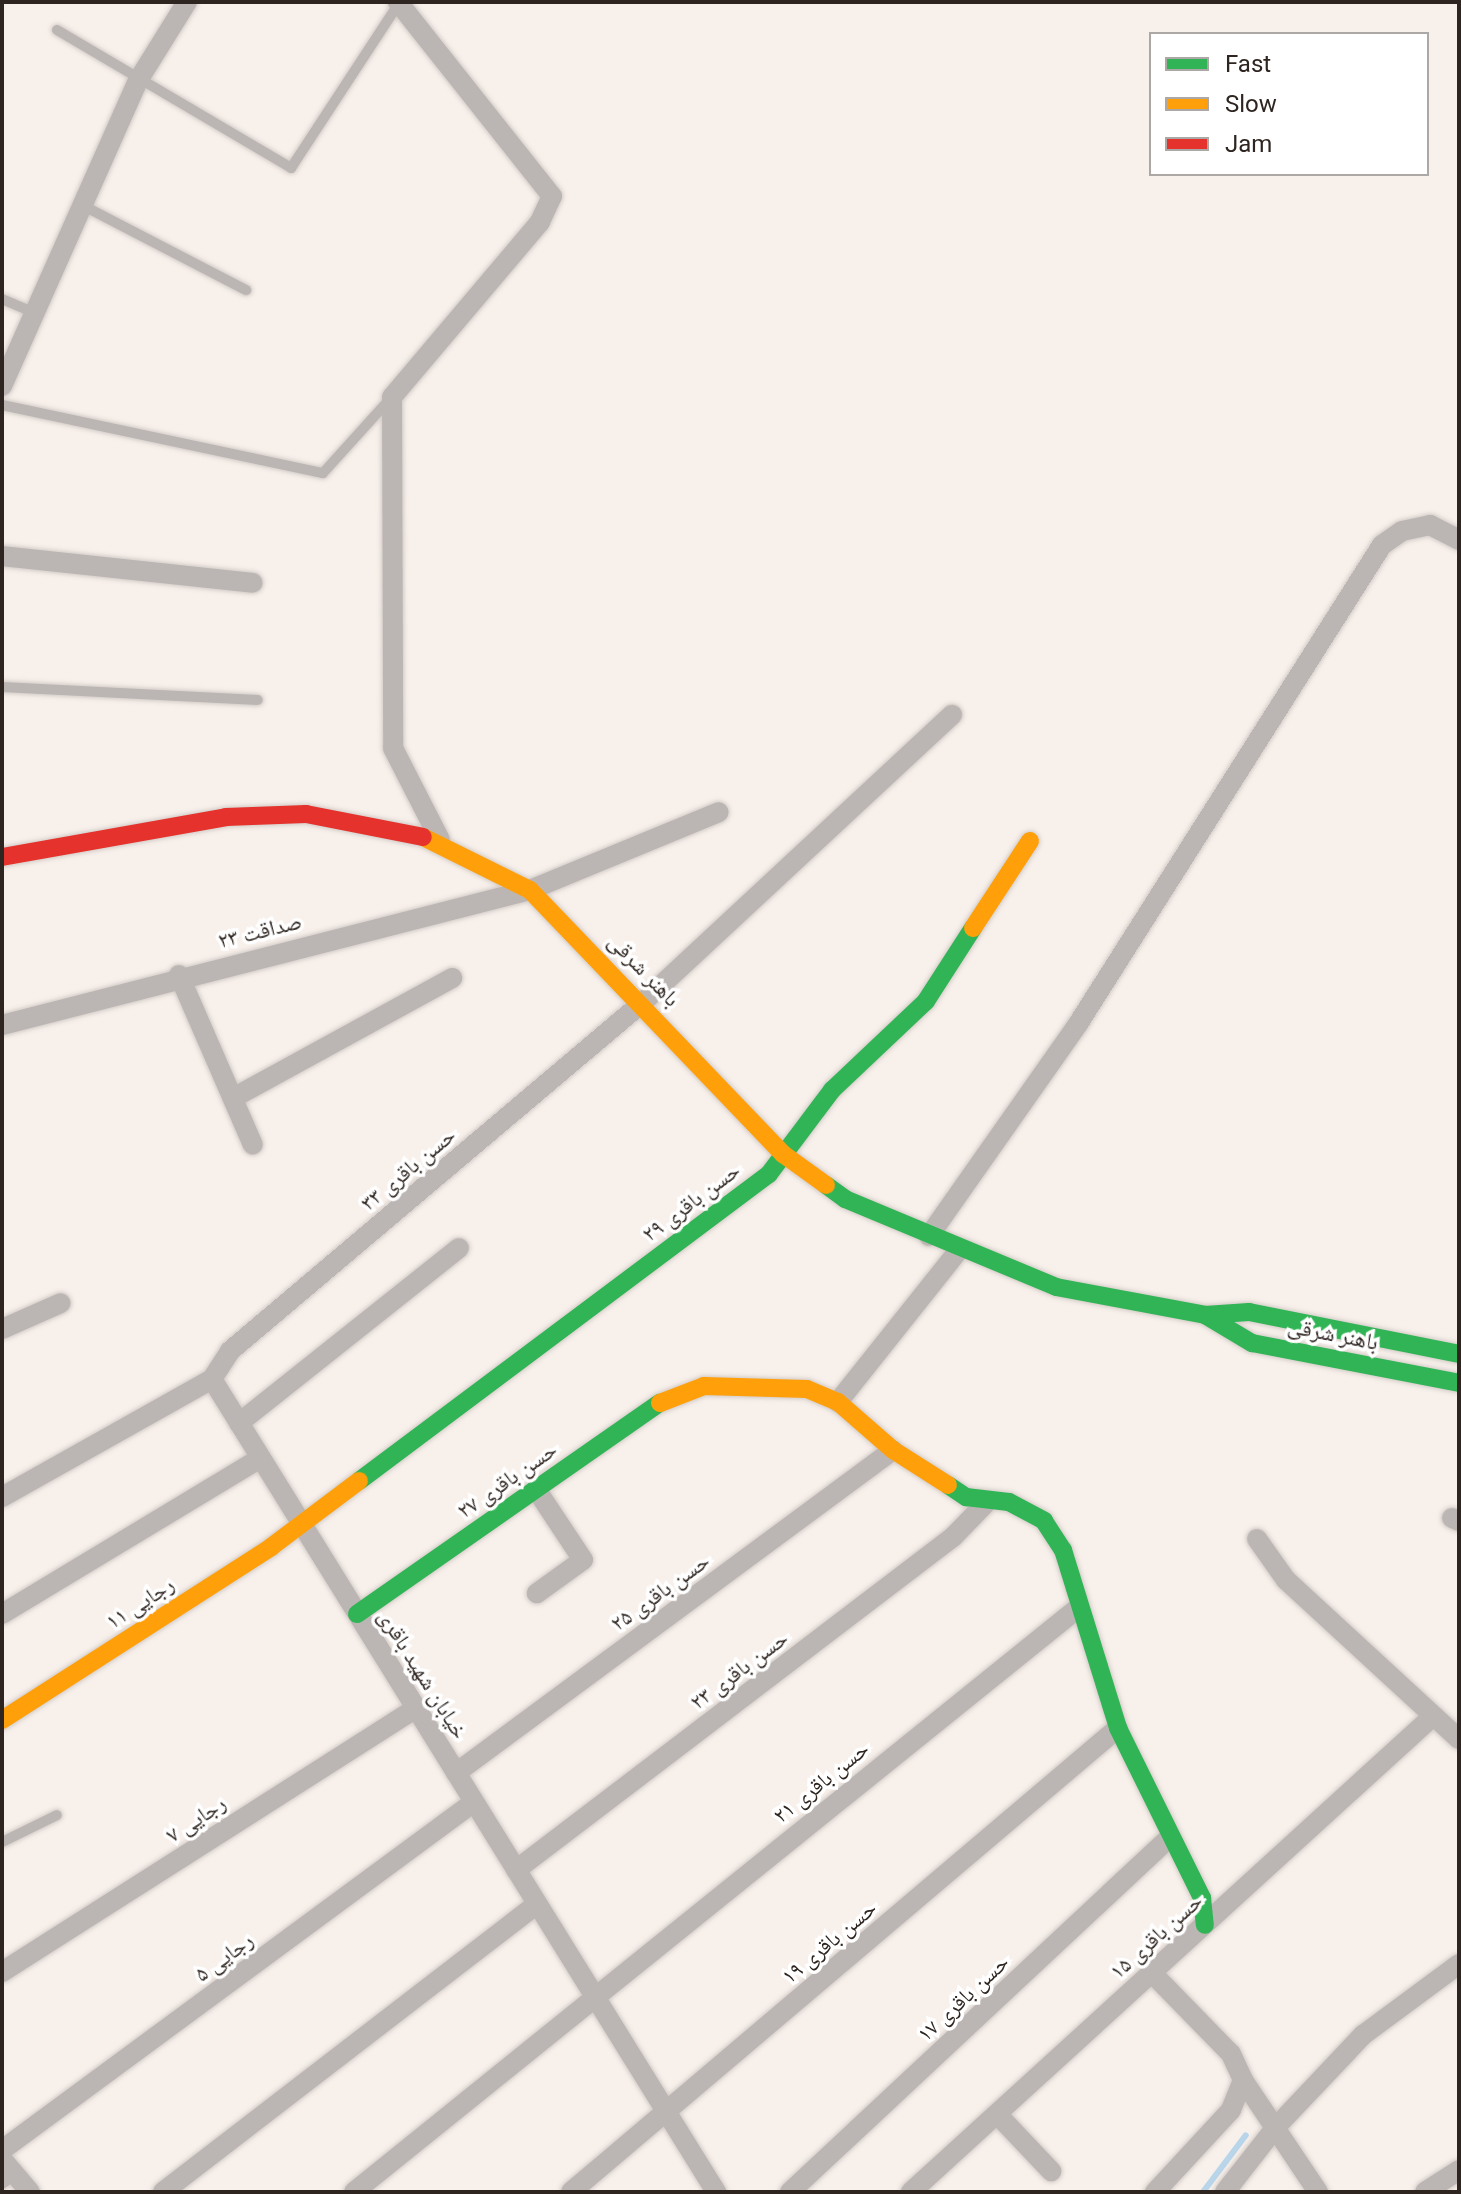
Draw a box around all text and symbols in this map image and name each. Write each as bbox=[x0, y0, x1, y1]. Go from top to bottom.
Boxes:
legend bbox=[1149, 32, 1429, 176]
text: Fast bbox=[1225, 50, 1271, 78]
text: Slow bbox=[1225, 90, 1277, 118]
text: Jam bbox=[1225, 130, 1272, 158]
street label: صداقت ۲۳ bbox=[215, 908, 305, 954]
street label: باهنر شرقی bbox=[603, 928, 685, 1012]
street label: حسن باقری ۳۳ bbox=[355, 1122, 461, 1216]
street label: حسن باقری ۲۹ bbox=[637, 1157, 745, 1247]
street label: باهنر شرقی bbox=[1286, 1312, 1380, 1356]
street label: حسن باقری ۲۷ bbox=[452, 1436, 562, 1524]
street label: حسن باقری ۲۵ bbox=[606, 1547, 714, 1637]
street label: رجایی ۱۱ bbox=[101, 1571, 179, 1635]
street label: خیابان شهید باقری bbox=[373, 1604, 473, 1744]
street label: حسن باقری ۲۳ bbox=[685, 1625, 793, 1715]
street label: حسن باقری ۲۱ bbox=[768, 1735, 874, 1829]
street label: رجایی ۷ bbox=[161, 1790, 231, 1848]
street label: حسن باقری ۱۵ bbox=[1104, 1888, 1208, 1984]
street label: حسن باقری ۱۹ bbox=[776, 1895, 882, 1989]
street label: رجایی ۵ bbox=[190, 1927, 258, 1987]
street label: حسن باقری ۱۷ bbox=[912, 1949, 1014, 2047]

